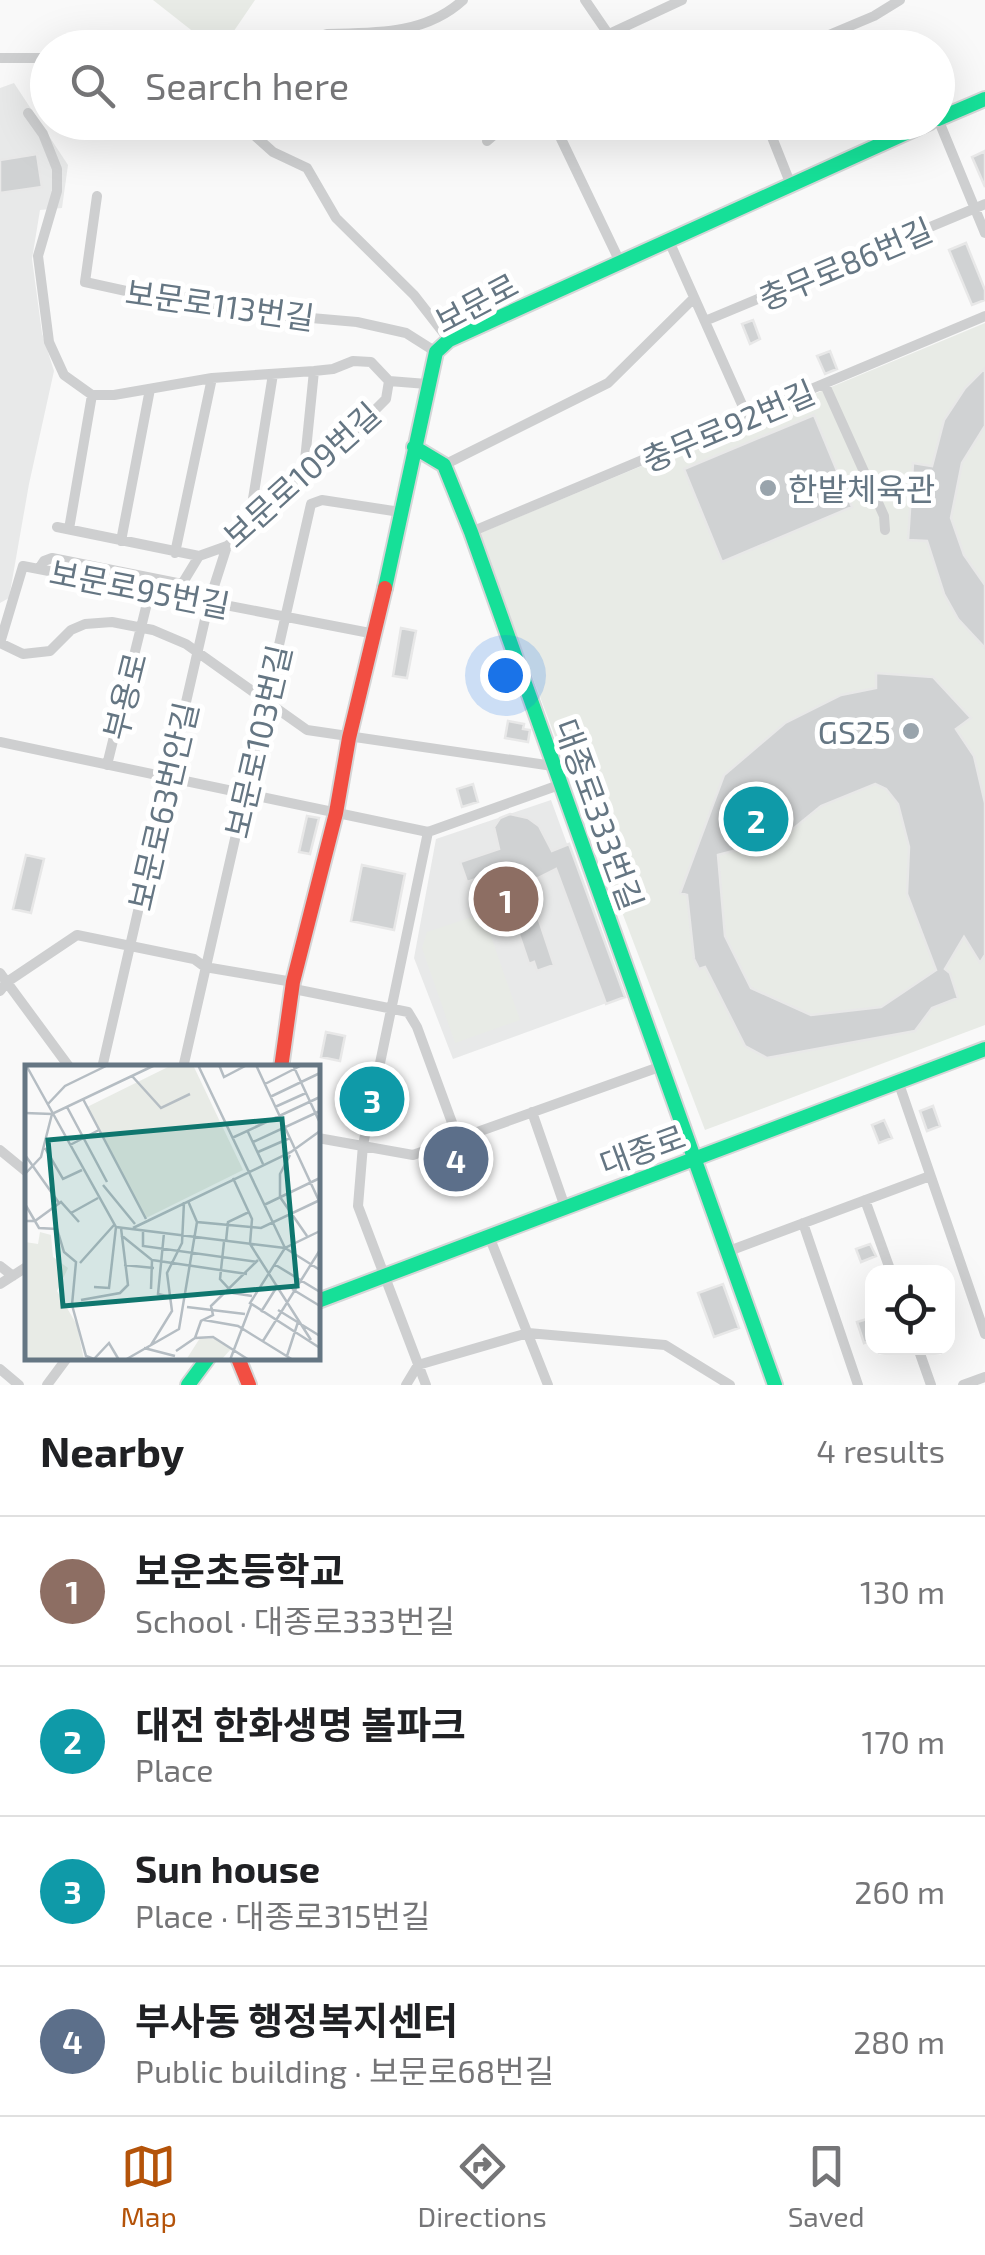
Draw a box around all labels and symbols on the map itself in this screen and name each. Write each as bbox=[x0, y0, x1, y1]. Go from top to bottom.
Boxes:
street label: 충무로86번길 bbox=[752, 209, 938, 317]
street label: 보문로 bbox=[428, 264, 524, 340]
street label: 보문로113번길 bbox=[123, 272, 317, 336]
street label: 충무로92번길 bbox=[636, 372, 820, 478]
street label: 보문로109번길 bbox=[215, 394, 387, 554]
place label: 한밭체육관 bbox=[788, 469, 935, 507]
marker: 한밭체육관 bbox=[757, 477, 779, 499]
street label: 보문로95번길 bbox=[47, 552, 233, 624]
street label: 보문로103번길 bbox=[216, 641, 298, 841]
street label: 부용로 bbox=[95, 649, 153, 743]
your location bbox=[480, 650, 531, 701]
street label: 보문로63번안길 bbox=[120, 698, 204, 914]
place label: GS25 bbox=[818, 712, 891, 750]
street label: 대종로333번길 bbox=[548, 713, 652, 915]
marker: GS25 bbox=[900, 720, 922, 742]
pin: 2 bbox=[724, 782, 788, 856]
pin: 1 bbox=[474, 862, 538, 936]
pin: 3 bbox=[340, 1062, 404, 1136]
inset map bbox=[25, 1065, 320, 1360]
street label: 대종로 bbox=[594, 1116, 690, 1182]
pin: 4 bbox=[424, 1122, 488, 1196]

